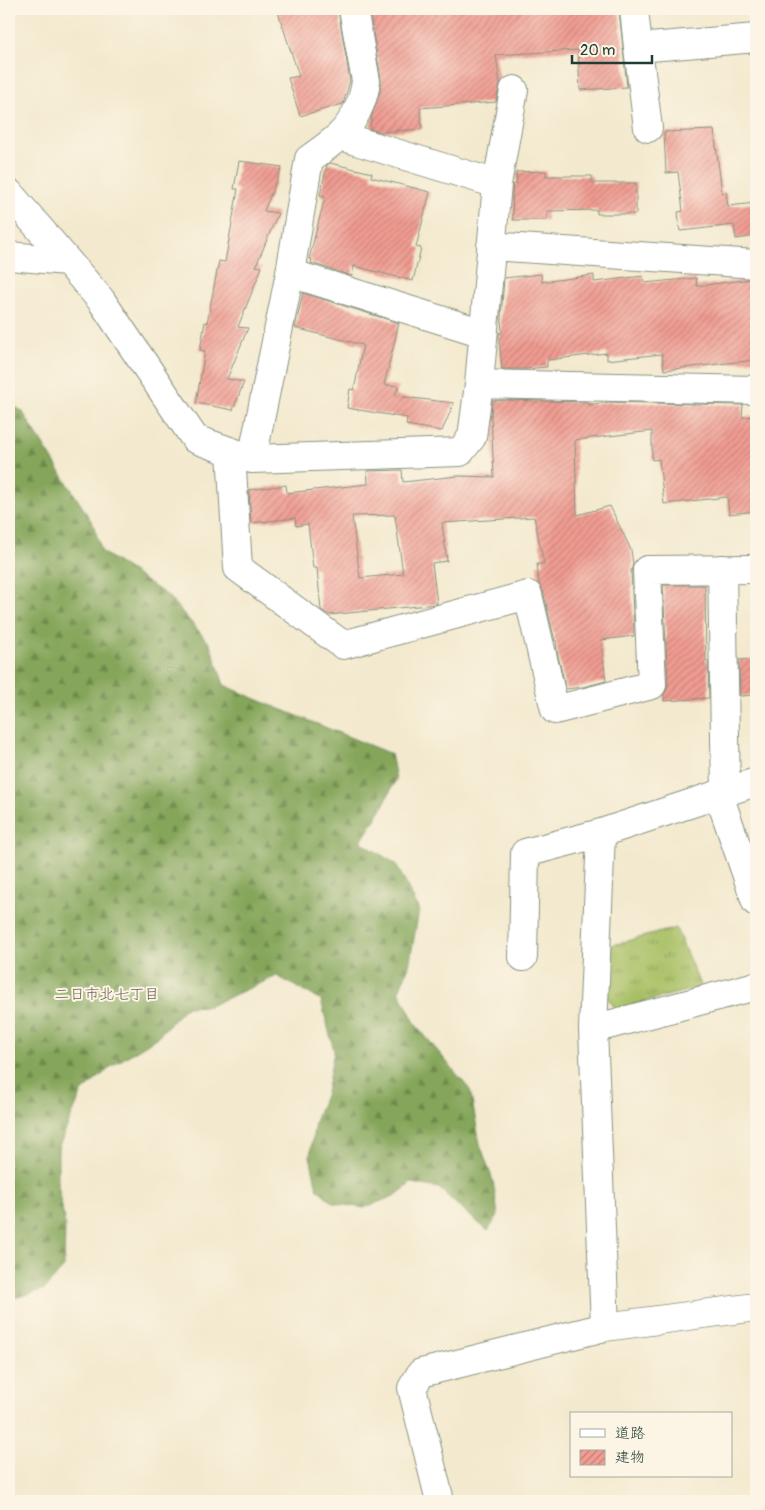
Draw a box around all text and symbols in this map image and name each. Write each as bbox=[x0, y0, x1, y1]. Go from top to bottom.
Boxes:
scale bar bbox=[572, 32, 652, 64]
text: 20 m bbox=[580, 41, 615, 60]
district label: 二日市北七丁目 bbox=[54, 985, 160, 1004]
legend bbox=[570, 1412, 732, 1478]
text: 道路 bbox=[615, 1424, 645, 1443]
text: 建物 bbox=[615, 1448, 645, 1467]

